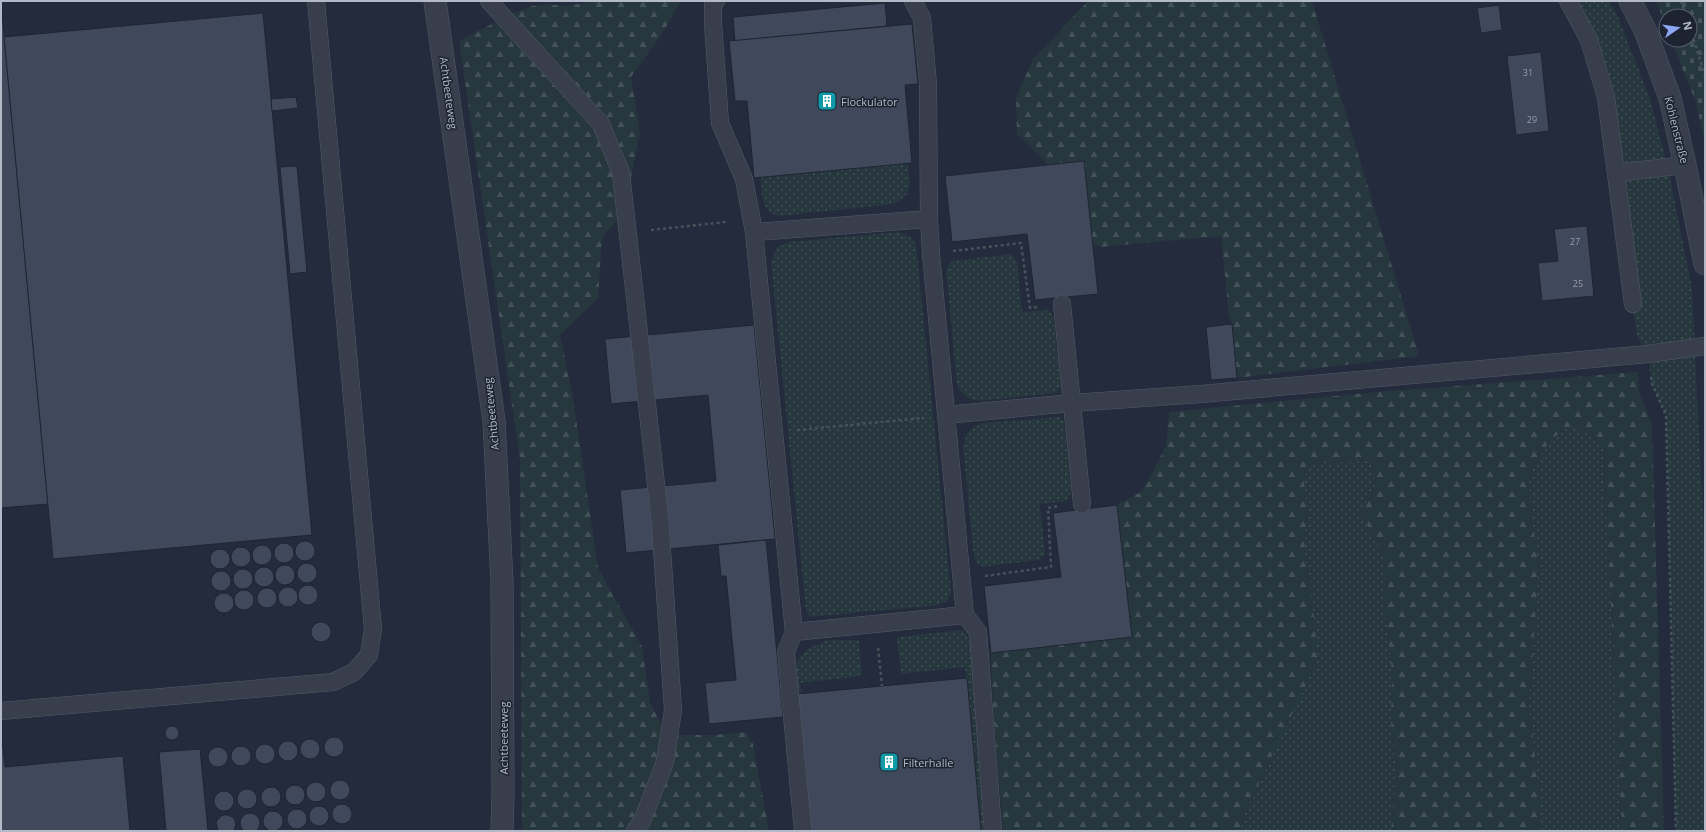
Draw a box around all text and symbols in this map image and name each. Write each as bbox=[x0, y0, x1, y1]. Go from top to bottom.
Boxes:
north arrow bbox=[1658, 8, 1698, 48]
text: N bbox=[1680, 20, 1697, 32]
street label: Achtbeeteweg bbox=[437, 56, 461, 130]
house number: 31 bbox=[1523, 66, 1533, 79]
building icon: Flockulator bbox=[816, 90, 838, 112]
place label: Flockulator bbox=[841, 94, 898, 109]
street label: Kohlenstraße bbox=[1661, 95, 1693, 165]
house number: 29 bbox=[1527, 113, 1537, 126]
house number: 27 bbox=[1570, 235, 1580, 248]
house number: 25 bbox=[1573, 277, 1583, 290]
street label: Achtbeeteweg bbox=[480, 377, 502, 451]
street label: Achtbeeteweg bbox=[496, 702, 511, 774]
building icon: Filterhalle bbox=[878, 751, 900, 773]
place label: Filterhalle bbox=[903, 755, 953, 770]

